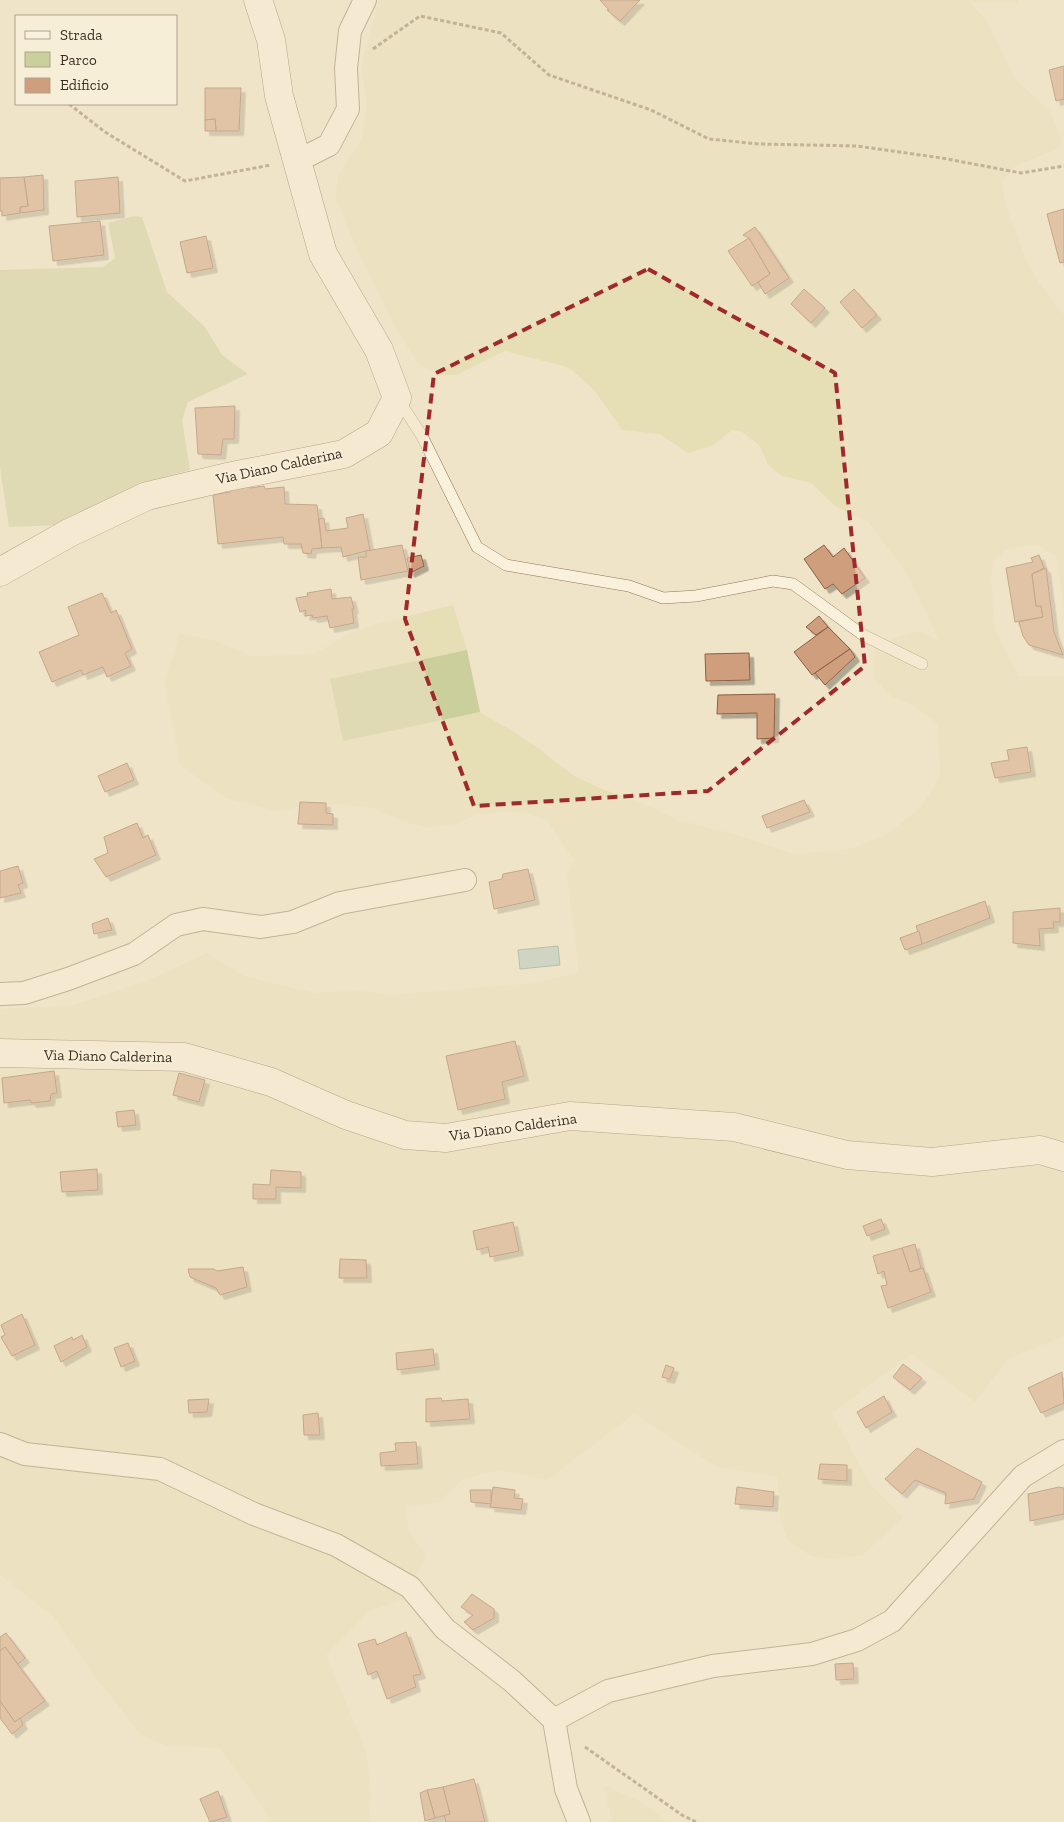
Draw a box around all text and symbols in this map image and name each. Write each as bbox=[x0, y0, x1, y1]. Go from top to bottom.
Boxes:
legend bbox=[15, 15, 178, 105]
text: Strada bbox=[60, 26, 103, 44]
text: Parco bbox=[60, 51, 97, 69]
text: Edificio bbox=[60, 76, 109, 94]
street label: Via Diano Calderina bbox=[213, 444, 344, 488]
street label: Via Diano Calderina bbox=[43, 1046, 172, 1066]
street label: Via Diano Calderina bbox=[447, 1109, 578, 1145]

